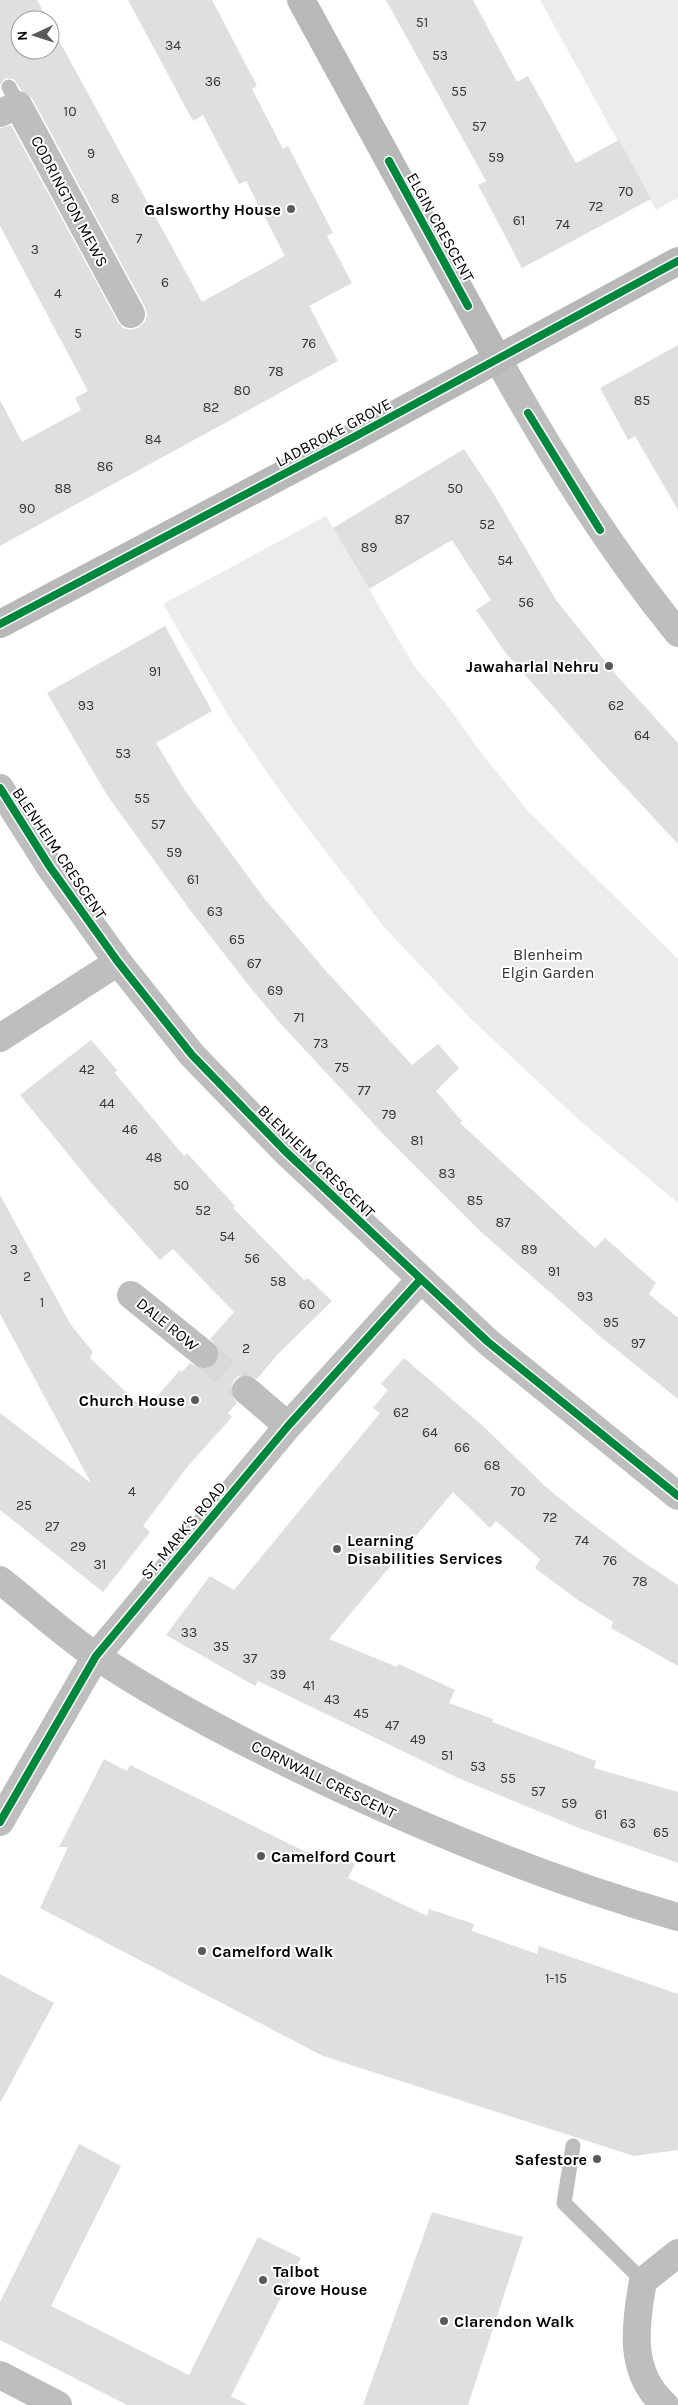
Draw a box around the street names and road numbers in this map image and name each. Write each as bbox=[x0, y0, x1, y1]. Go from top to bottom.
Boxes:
street label: CODRINGTON MEWS bbox=[27, 132, 112, 270]
street label: ELGIN CRESCENT bbox=[403, 169, 478, 285]
street label: LADBROKE GROVE bbox=[272, 394, 394, 471]
street label: BLENHEIM CRESCENT bbox=[8, 784, 111, 923]
street label: BLENHEIM CRESCENT bbox=[254, 1101, 379, 1222]
street label: DALE ROW bbox=[133, 1294, 203, 1356]
street label: ST. MARK'S ROAD bbox=[137, 1477, 230, 1583]
street label: CORNWALL CRESCENT bbox=[248, 1736, 399, 1823]

